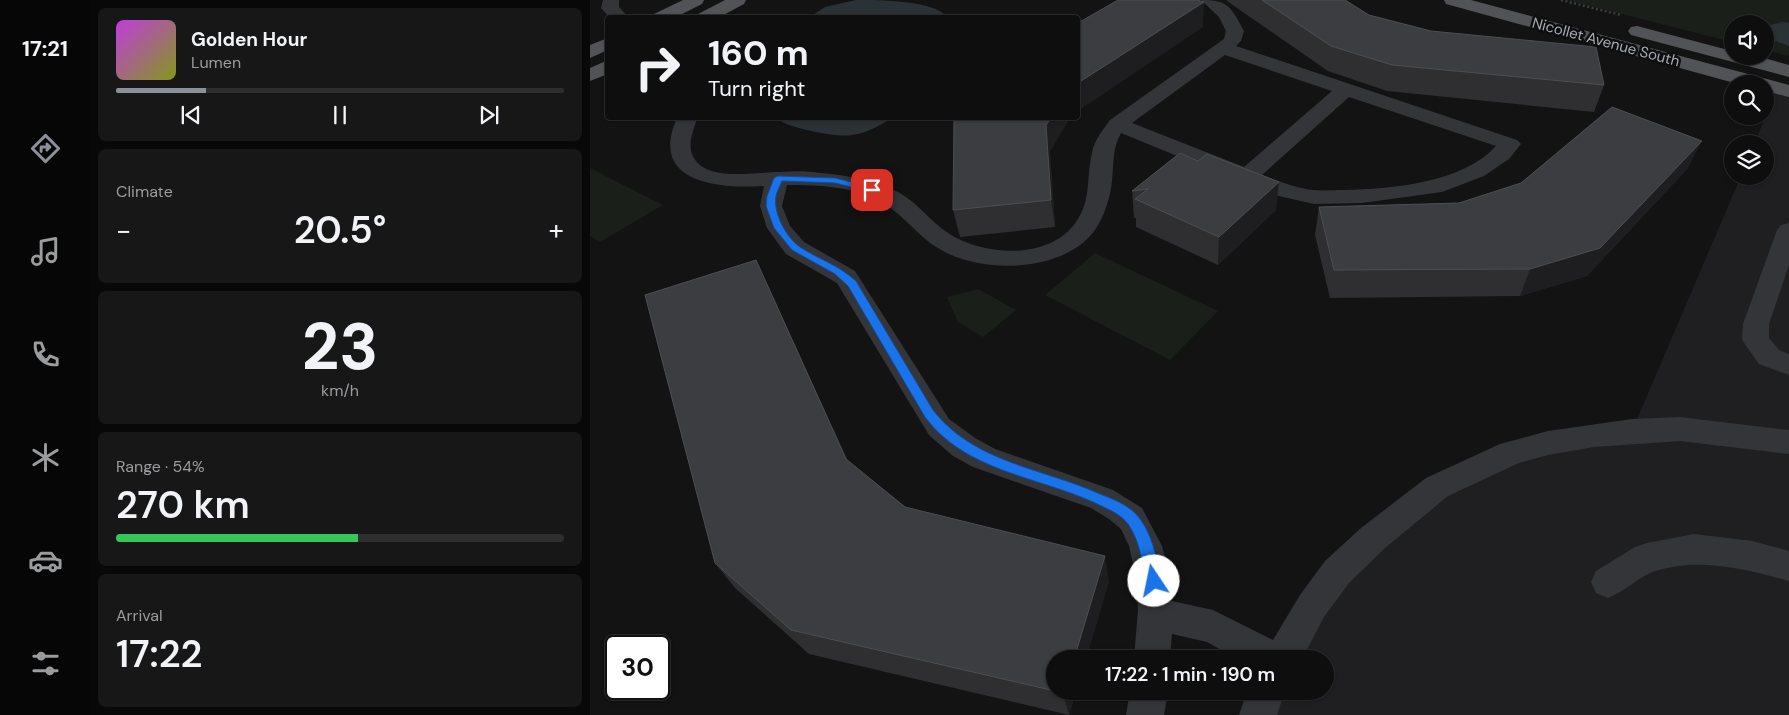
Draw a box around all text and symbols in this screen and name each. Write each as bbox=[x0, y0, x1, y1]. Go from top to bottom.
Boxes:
street label: Nicollet Avenue South bbox=[1530, 13, 1682, 71]
map controls bbox=[1724, 15, 1774, 185]
button: sound bbox=[1724, 15, 1774, 65]
text: Golden Hour bbox=[191, 27, 307, 52]
text: 160 m bbox=[708, 30, 809, 76]
text: 17:21 bbox=[22, 34, 68, 63]
icon: right bbox=[625, 35, 690, 100]
text: Lumen bbox=[191, 52, 241, 73]
text: Turn right bbox=[708, 74, 805, 103]
button: search bbox=[1724, 75, 1774, 125]
icon: previous bbox=[177, 101, 205, 129]
icon: pause bbox=[326, 101, 354, 129]
icon: next bbox=[475, 101, 503, 129]
icon: directions bbox=[28, 131, 63, 166]
button: layers bbox=[1724, 135, 1774, 185]
pin bbox=[851, 169, 893, 211]
icon: arrive bbox=[858, 176, 886, 204]
text: Climate bbox=[116, 181, 173, 202]
text: 20.5° bbox=[294, 205, 386, 255]
text: − bbox=[116, 212, 131, 249]
text: + bbox=[549, 212, 564, 249]
icon: music bbox=[28, 234, 63, 269]
text: 23 bbox=[302, 305, 378, 389]
icon: phone bbox=[28, 337, 63, 372]
text: km/h bbox=[321, 380, 359, 401]
icon: climate bbox=[28, 440, 63, 475]
text: Range · 54% bbox=[116, 456, 205, 477]
text: 270 km bbox=[116, 480, 250, 530]
icon: car bbox=[28, 543, 63, 578]
position arrow bbox=[1127, 554, 1179, 606]
text: Arrival bbox=[116, 605, 163, 626]
text: 17:22 bbox=[116, 629, 203, 679]
speed limit sign: 30 bbox=[605, 635, 670, 700]
icon: filters bbox=[28, 646, 63, 681]
text: 17:22 · 1 min · 190 m bbox=[1105, 662, 1275, 687]

